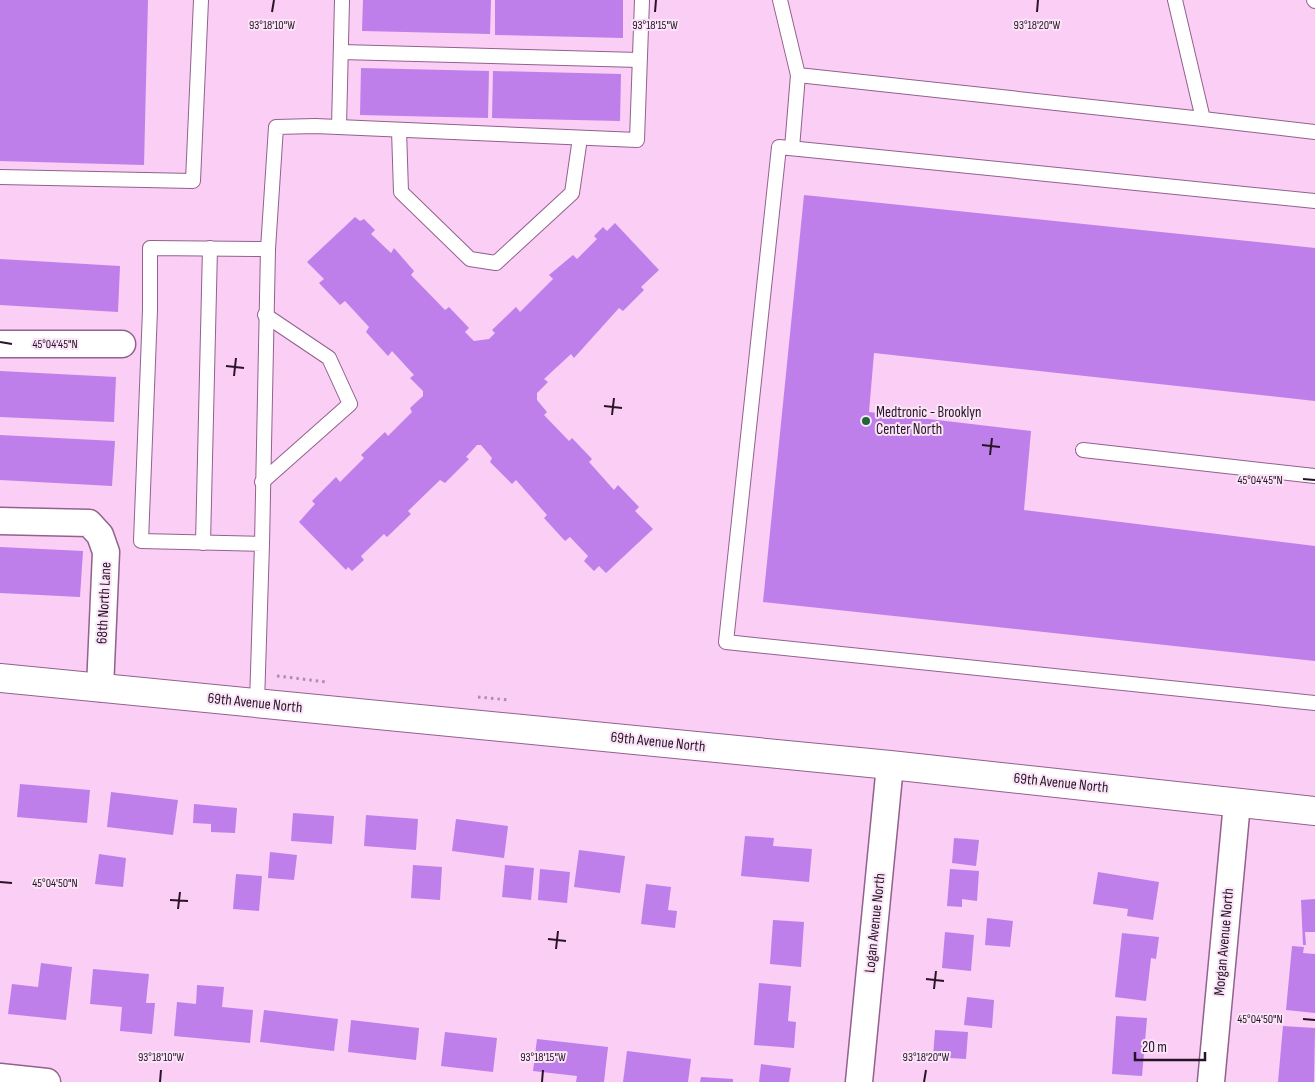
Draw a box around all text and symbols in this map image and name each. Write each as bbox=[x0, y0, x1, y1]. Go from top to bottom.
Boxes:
text: 93°18'10"W bbox=[249, 18, 295, 33]
text: 93°18'15"W bbox=[632, 18, 678, 33]
text: 93°18'20"W bbox=[1014, 18, 1061, 33]
text: 45°04'45"N bbox=[32, 337, 78, 352]
place label: Medtronic - Brooklyn Center North bbox=[876, 403, 981, 439]
marker: Medtronic - Brooklyn Center North bbox=[860, 415, 872, 427]
text: 45°04'45"N bbox=[1237, 473, 1283, 488]
street label: 68th North Lane bbox=[92, 562, 116, 644]
street label: 69th Avenue North bbox=[207, 689, 303, 717]
street label: 69th Avenue North bbox=[610, 728, 706, 756]
street label: 69th Avenue North bbox=[1013, 769, 1109, 797]
street label: Logan Avenue North bbox=[860, 872, 890, 974]
text: 45°04'50"N bbox=[32, 876, 78, 891]
street label: Morgan Avenue North bbox=[1210, 887, 1238, 997]
text: 45°04'50"N bbox=[1237, 1012, 1283, 1027]
scale bar bbox=[1135, 1030, 1205, 1062]
text: 20 m bbox=[1142, 1038, 1167, 1057]
text: 93°18'10"W bbox=[138, 1050, 184, 1065]
text: 93°18'15"W bbox=[520, 1050, 566, 1065]
text: 93°18'20"W bbox=[903, 1050, 950, 1065]

